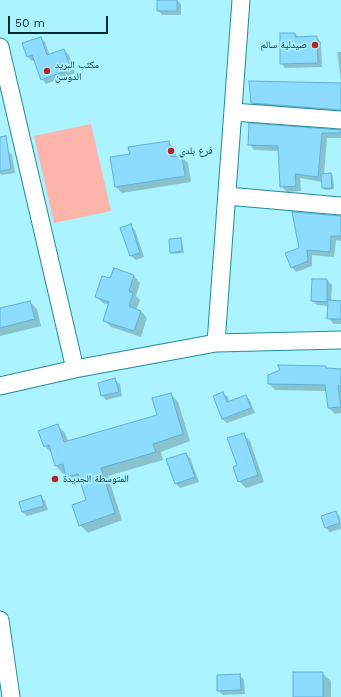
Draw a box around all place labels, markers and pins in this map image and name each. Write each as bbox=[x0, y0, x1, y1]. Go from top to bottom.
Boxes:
place label: صيدلية سالم bbox=[261, 39, 307, 51]
marker: صيدلية سالم bbox=[310, 40, 320, 50]
place label: مكتب البريد الدوسن bbox=[55, 59, 99, 82]
marker: مكتب البريد الدوسن bbox=[42, 66, 52, 76]
place label: فرع بلدي bbox=[179, 145, 213, 157]
marker: فرع بلدي bbox=[166, 146, 176, 156]
place label: المتوسطة الجديدة bbox=[63, 473, 129, 485]
marker: المتوسطة الجديدة bbox=[50, 474, 60, 484]

